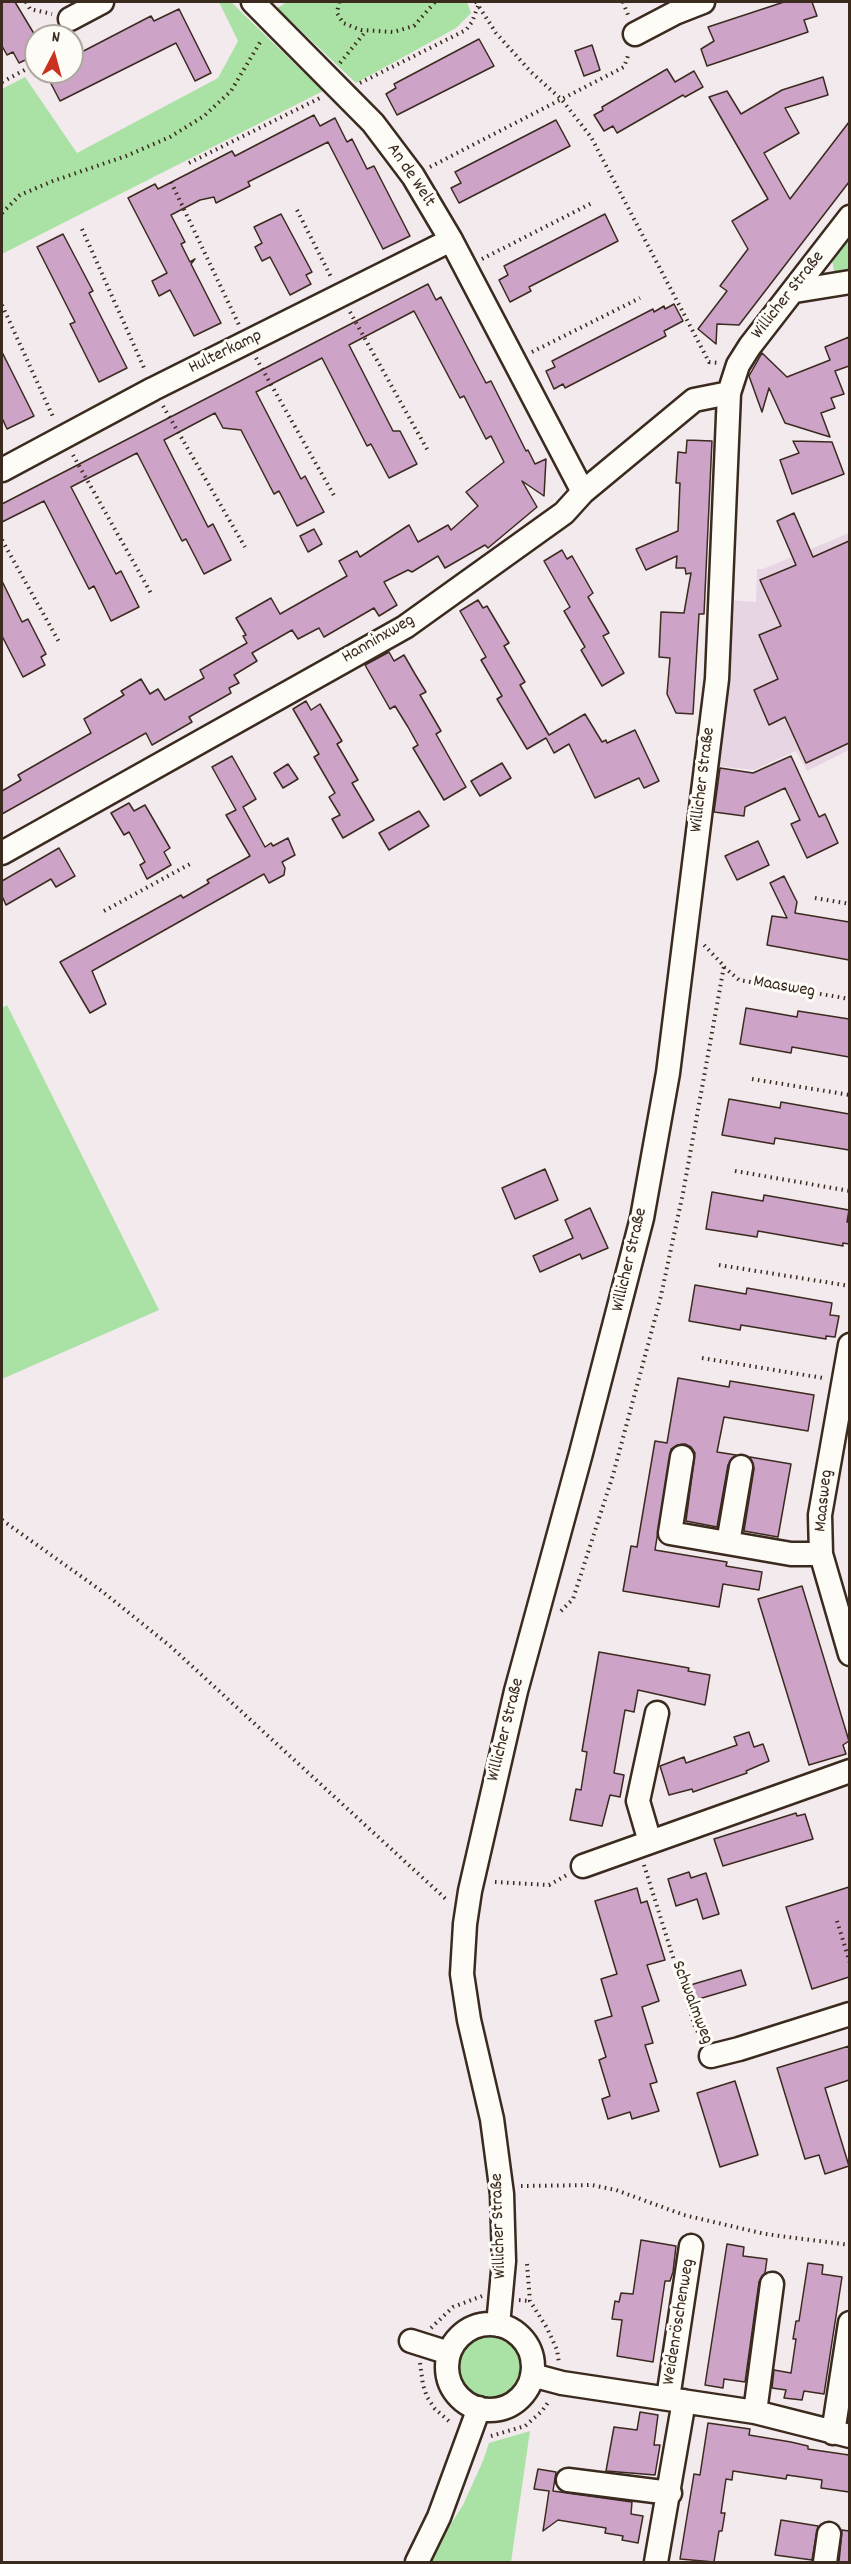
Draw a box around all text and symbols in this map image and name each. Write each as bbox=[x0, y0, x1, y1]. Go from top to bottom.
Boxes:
north arrow bbox=[24, 24, 84, 84]
text: N bbox=[51, 26, 61, 49]
street label: An de Welt bbox=[381, 140, 439, 212]
street label: Willicher Straße bbox=[748, 248, 830, 344]
street label: Hulterkamp bbox=[186, 326, 266, 380]
street label: Hanninxweg bbox=[339, 611, 419, 669]
street label: Willicher Straße bbox=[687, 726, 721, 834]
street label: Maasweg bbox=[751, 972, 817, 1004]
street label: Willicher Straße bbox=[609, 1206, 653, 1314]
street label: Maasweg bbox=[811, 1469, 839, 1533]
street label: Willicher Straße bbox=[484, 1676, 530, 1784]
street label: Schwalmweg bbox=[665, 1958, 717, 2048]
street label: Willicher Straße bbox=[487, 2173, 513, 2279]
street label: Weidenröschenweg bbox=[659, 2257, 701, 2387]

